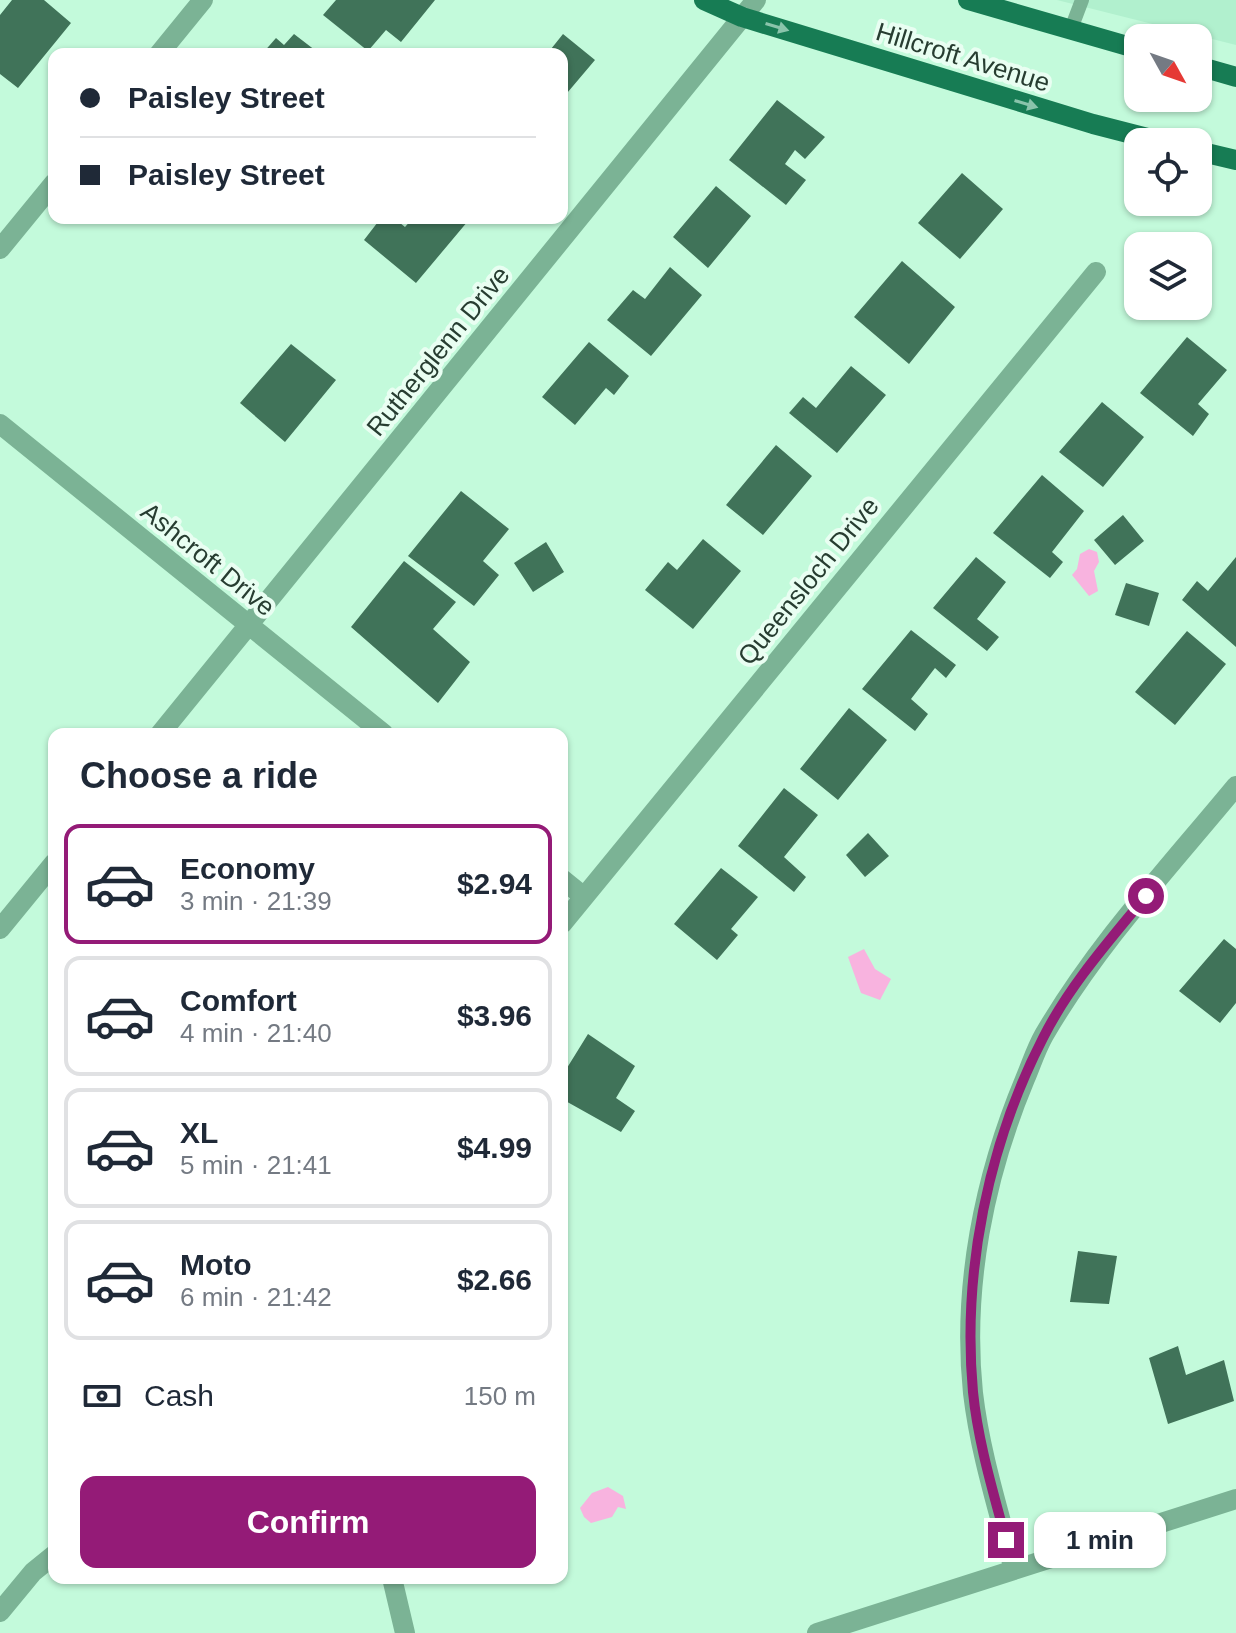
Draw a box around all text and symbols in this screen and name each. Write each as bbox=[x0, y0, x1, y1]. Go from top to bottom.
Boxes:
street label: Hillcroft Avenue bbox=[872, 16, 1054, 98]
one-way arrow bbox=[765, 21, 789, 34]
north arrow bbox=[1124, 24, 1212, 112]
map controls bbox=[1124, 24, 1212, 320]
text: Paisley Street bbox=[128, 81, 325, 114]
one-way arrow bbox=[1014, 98, 1038, 111]
button: locate bbox=[1124, 128, 1212, 216]
text: Paisley Street bbox=[128, 158, 325, 191]
button: layers bbox=[1124, 232, 1212, 320]
street label: Rutherglenn Drive bbox=[360, 260, 516, 442]
street label: Queensloch Drive bbox=[731, 491, 885, 671]
street label: Ashcroft Drive bbox=[135, 496, 281, 622]
text: Choose a ride bbox=[80, 755, 318, 796]
icon: car bbox=[84, 848, 156, 920]
text: Economy bbox=[180, 852, 315, 885]
text: $2.94 bbox=[457, 867, 532, 900]
route start bbox=[1128, 878, 1164, 914]
text: 3 min · 21:39 bbox=[180, 886, 332, 916]
icon: car bbox=[84, 980, 156, 1052]
text: Comfort bbox=[180, 984, 297, 1017]
text: $3.96 bbox=[457, 999, 532, 1032]
text: 4 min · 21:40 bbox=[180, 1018, 332, 1048]
icon: car bbox=[84, 1112, 156, 1184]
text: XL bbox=[180, 1116, 218, 1149]
text: $4.99 bbox=[457, 1131, 532, 1164]
text: 5 min · 21:41 bbox=[180, 1150, 332, 1180]
icon: car bbox=[84, 1244, 156, 1316]
text: Moto bbox=[180, 1248, 252, 1281]
text: $2.66 bbox=[457, 1263, 532, 1296]
text: 6 min · 21:42 bbox=[180, 1282, 332, 1312]
icon: cash bbox=[80, 1374, 124, 1418]
text: Cash bbox=[144, 1379, 214, 1412]
text: 150 m bbox=[464, 1381, 536, 1411]
button: Confirm bbox=[80, 1476, 536, 1568]
callout: 1 min bbox=[1034, 1512, 1166, 1568]
route end bbox=[988, 1522, 1024, 1558]
text: 1 min bbox=[1066, 1525, 1134, 1555]

